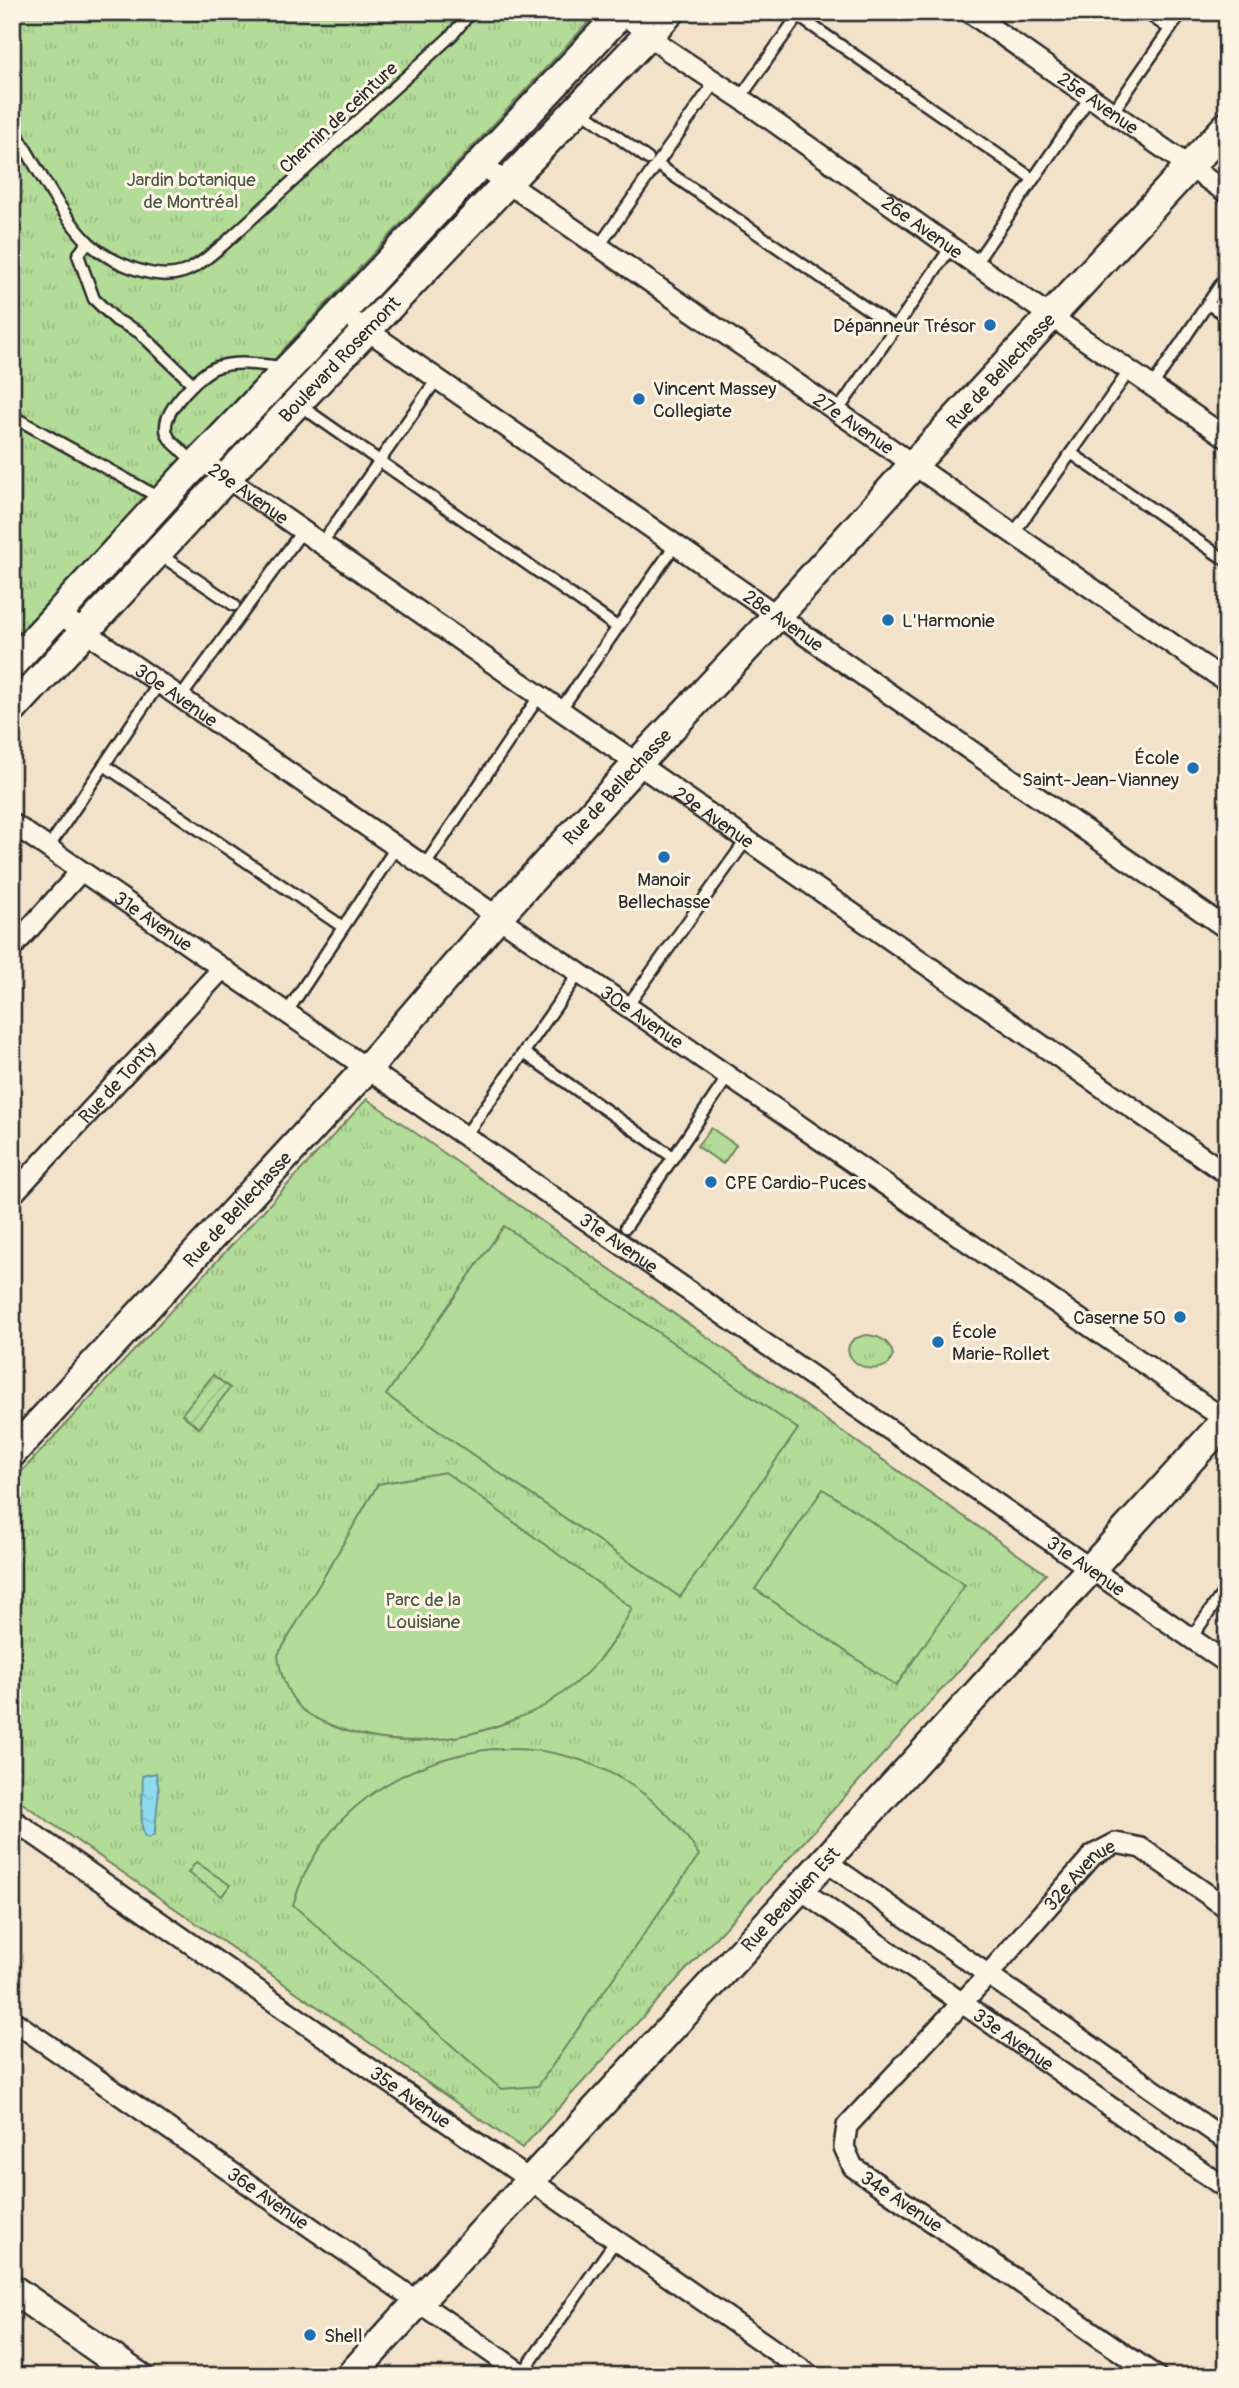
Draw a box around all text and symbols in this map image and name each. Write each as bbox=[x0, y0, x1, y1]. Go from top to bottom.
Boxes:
street label: Chemin de ceinture bbox=[274, 56, 403, 179]
street label: 25e Avenue bbox=[1053, 67, 1143, 140]
park label: Jardin botanique de Montréal bbox=[126, 168, 256, 214]
street label: 26e Avenue bbox=[877, 191, 968, 265]
street label: Boulevard Rosemont bbox=[274, 291, 406, 428]
street label: Rue de Bellechasse bbox=[942, 308, 1061, 434]
place label: Dépanneur Trésor bbox=[833, 314, 976, 338]
marker: Dépanneur Trésor bbox=[982, 317, 998, 333]
place label: Vincent Massey Collegiate bbox=[653, 377, 776, 423]
street label: 27e Avenue bbox=[808, 388, 899, 461]
marker: Vincent Massey Collegiate bbox=[631, 391, 647, 407]
street label: 29e Avenue bbox=[203, 458, 293, 531]
street label: 28e Avenue bbox=[738, 585, 828, 658]
place label: L'Harmonie bbox=[902, 609, 995, 633]
marker: L'Harmonie bbox=[880, 612, 896, 628]
street label: 30e Avenue bbox=[130, 659, 223, 733]
street label: Rue de Bellechasse bbox=[558, 724, 677, 850]
place label: École Saint-Jean-Vianney bbox=[1022, 746, 1180, 792]
marker: École Saint-Jean-Vianney bbox=[1185, 760, 1201, 776]
street label: 29e Avenue bbox=[669, 782, 759, 854]
marker: Manoir Bellechasse bbox=[656, 849, 672, 865]
place label: Manoir Bellechasse bbox=[618, 868, 711, 914]
street label: 31e Avenue bbox=[109, 886, 197, 957]
street label: 30e Avenue bbox=[595, 980, 688, 1055]
street label: Rue de Tonty bbox=[74, 1037, 161, 1129]
street label: Rue de Bellechasse bbox=[178, 1146, 298, 1273]
place label: CPE Cardio-Puces bbox=[725, 1171, 867, 1195]
marker: CPE Cardio-Puces bbox=[703, 1174, 719, 1190]
street label: 31e Avenue bbox=[575, 1208, 663, 1279]
place label: Caserne 50 bbox=[1073, 1306, 1166, 1330]
marker: Caserne 50 bbox=[1172, 1309, 1188, 1325]
place label: École Marie-Rollet bbox=[952, 1320, 1050, 1366]
marker: École Marie-Rollet bbox=[930, 1334, 946, 1350]
street label: 31e Avenue bbox=[1042, 1531, 1130, 1602]
park label: Parc de la Louisiane bbox=[385, 1588, 461, 1634]
street label: 32e Avenue bbox=[1039, 1834, 1120, 1916]
street label: Rue Beaubien Est bbox=[736, 1842, 846, 1957]
street label: 33e Avenue bbox=[968, 2003, 1059, 2077]
street label: 35e Avenue bbox=[365, 2061, 456, 2135]
street label: 36e Avenue bbox=[222, 2162, 314, 2236]
street label: 34e Avenue bbox=[856, 2166, 947, 2238]
place label: Shell bbox=[324, 2324, 362, 2348]
marker: Shell bbox=[302, 2327, 318, 2343]

